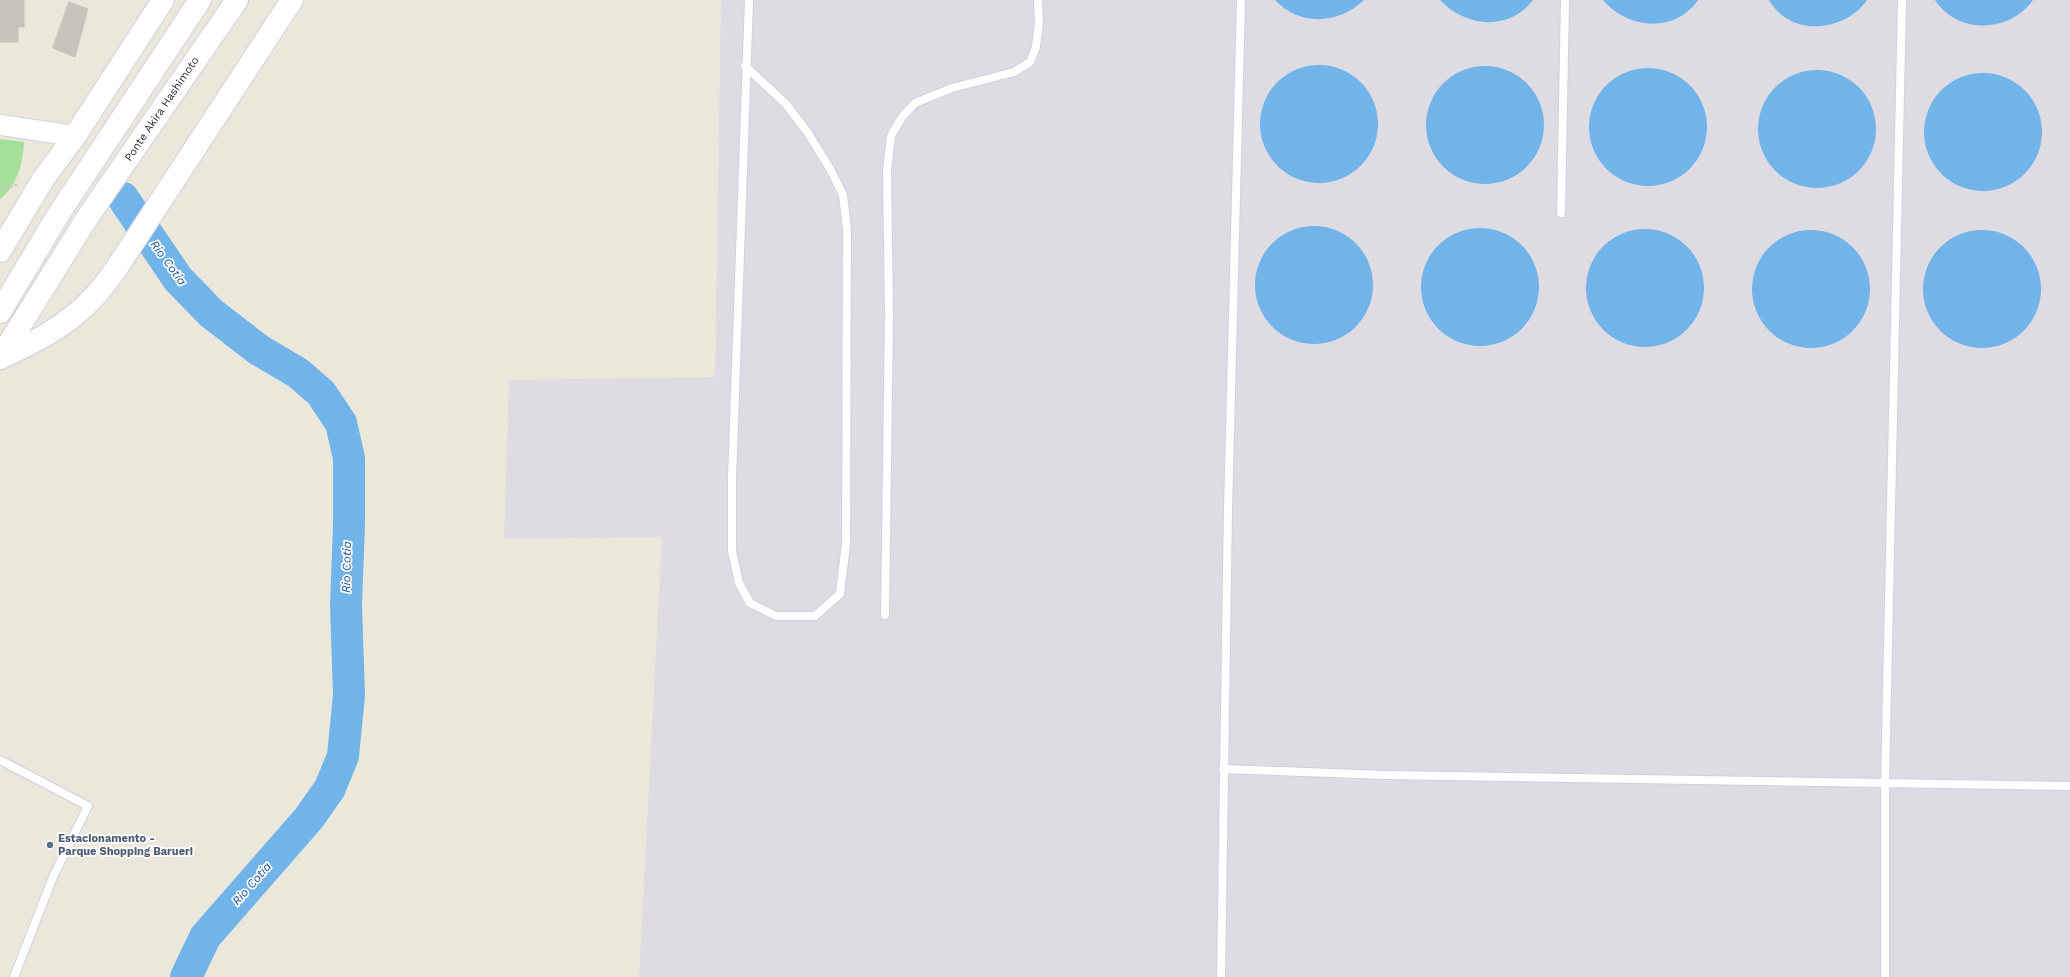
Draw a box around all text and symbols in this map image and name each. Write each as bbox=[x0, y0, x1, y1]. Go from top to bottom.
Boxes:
street label: Ponte Akira Hashimoto bbox=[122, 54, 202, 164]
water label: Rio Cotia bbox=[147, 238, 189, 288]
water label: Rio Cotia bbox=[339, 541, 355, 593]
place label: Estacionamento - Parque Shopping Barueri bbox=[58, 832, 193, 858]
marker: Estacionamento - Parque Shopping Barueri bbox=[45, 840, 55, 850]
water label: Rio Cotia bbox=[229, 860, 275, 908]

